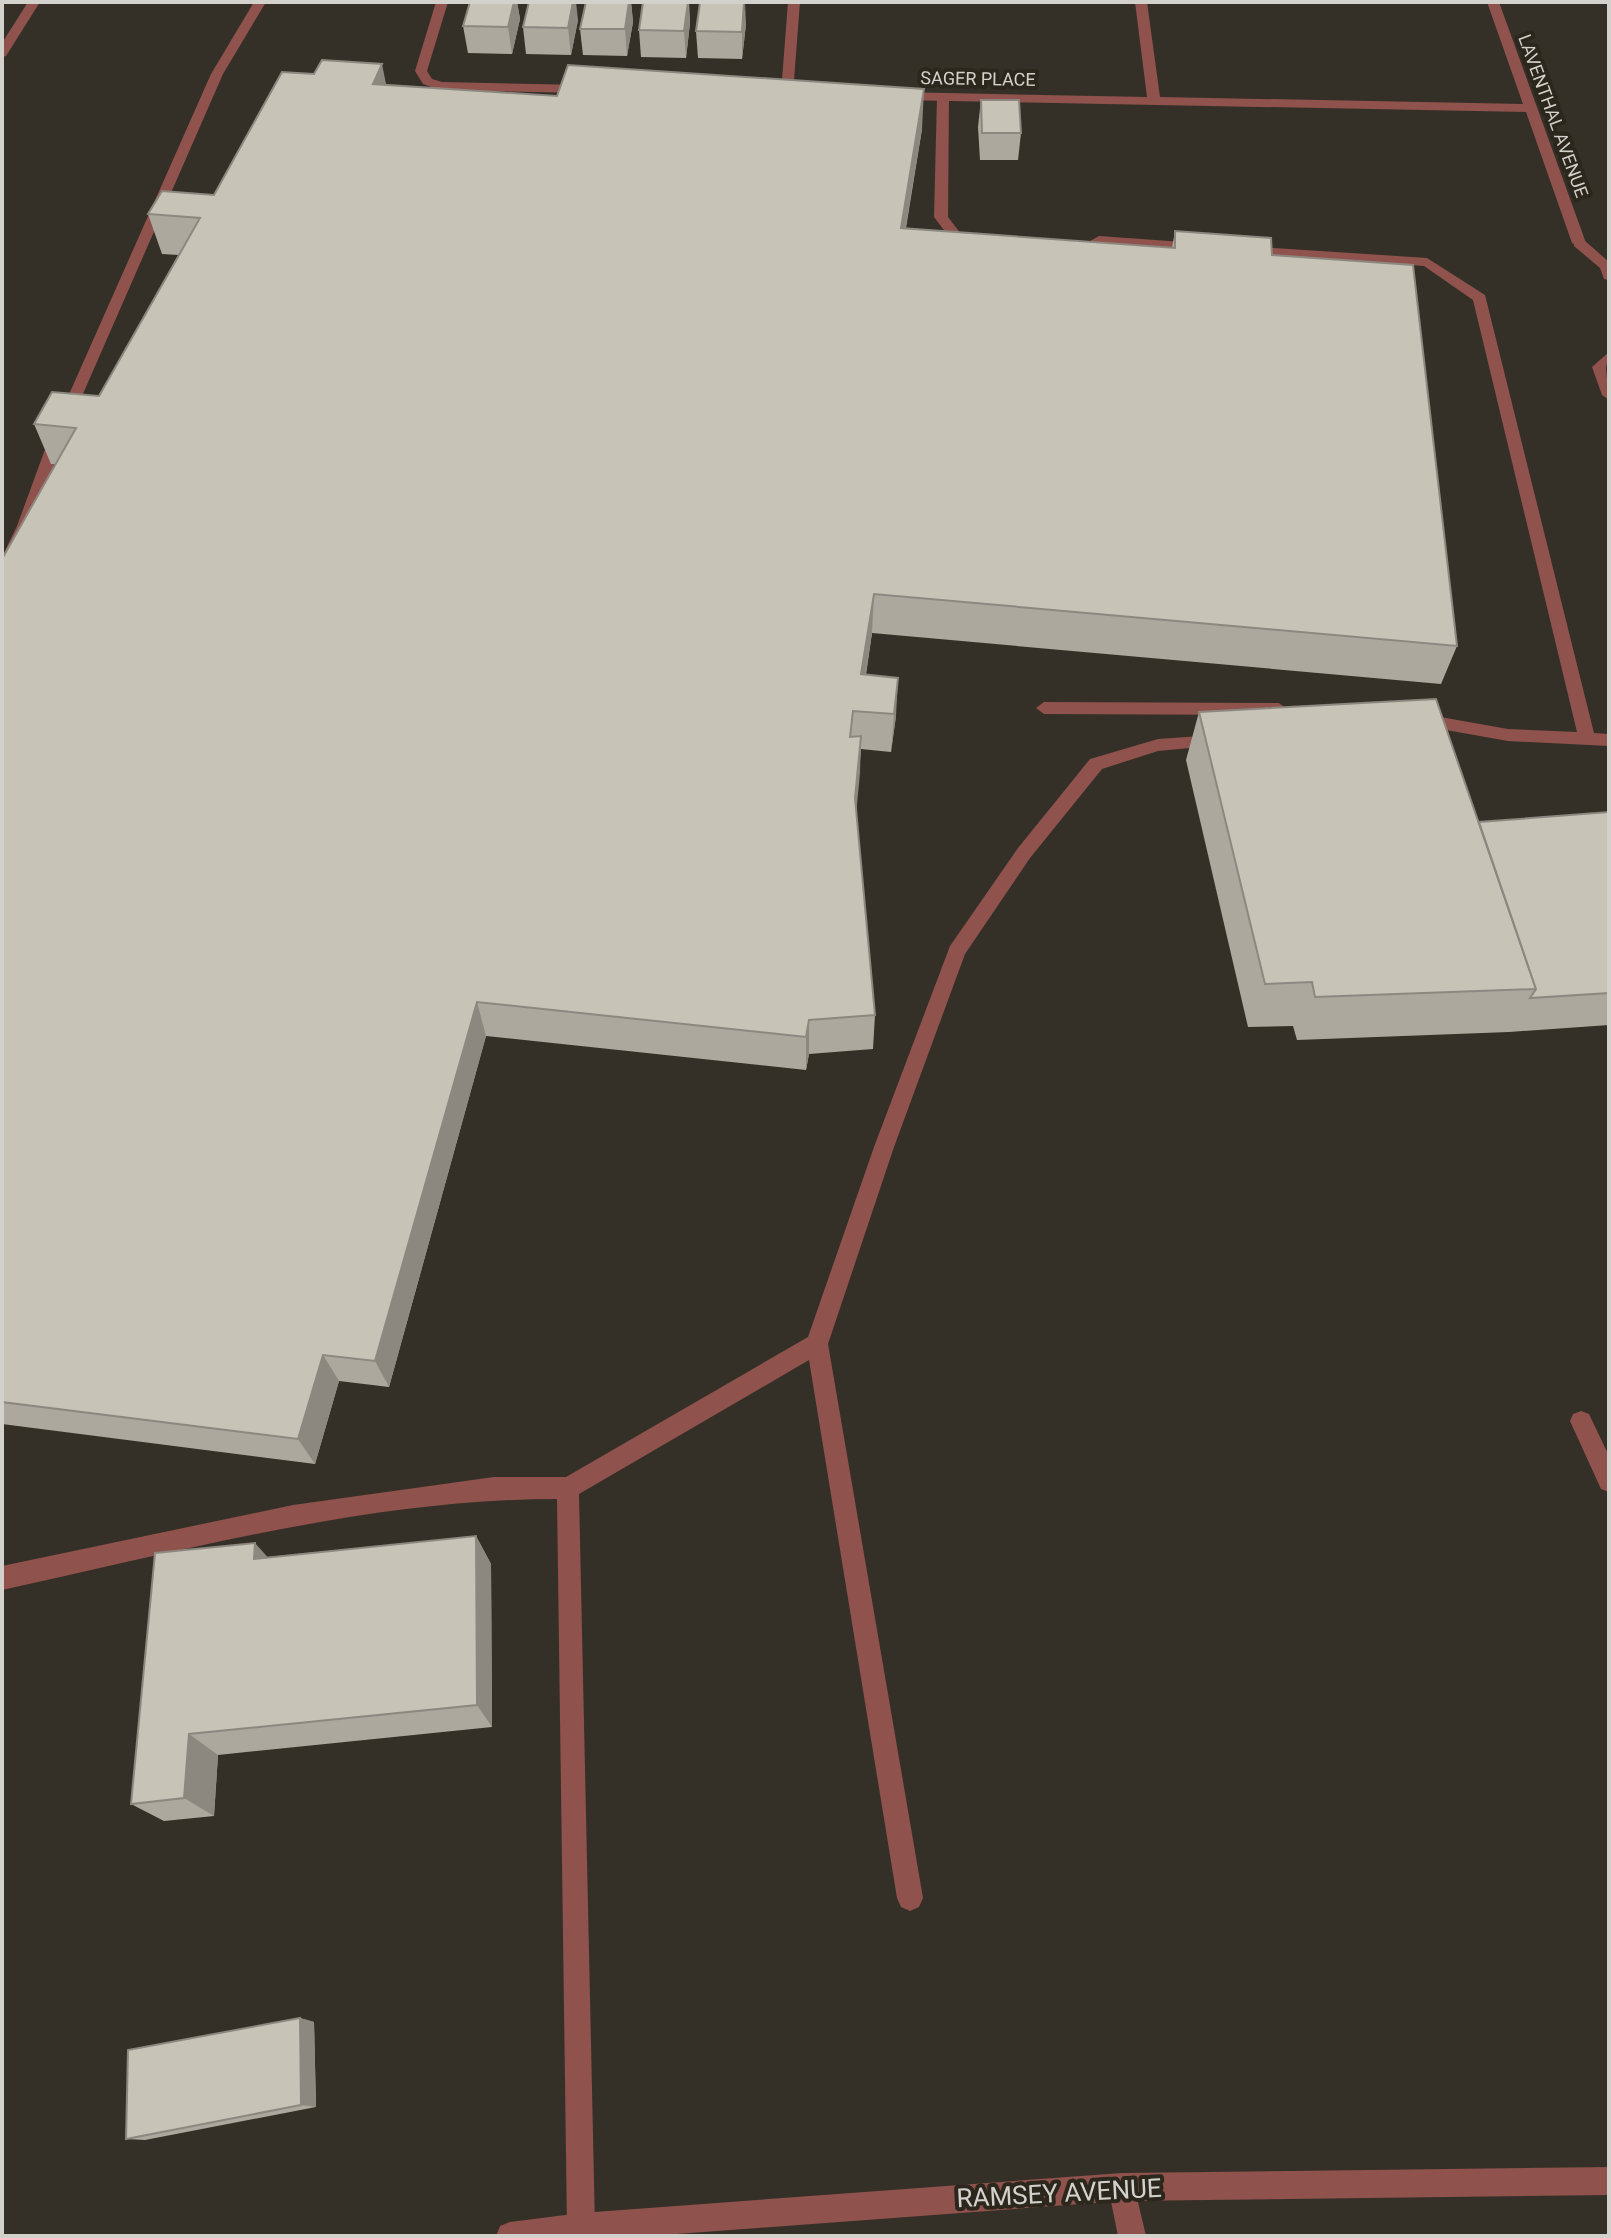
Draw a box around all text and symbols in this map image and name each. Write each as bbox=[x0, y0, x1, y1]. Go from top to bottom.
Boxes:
street label: LAVENTHAL AVENUE bbox=[1514, 31, 1593, 200]
street label: SAGER PLACE bbox=[920, 67, 1036, 90]
street label: RAMSEY AVENUE bbox=[956, 2173, 1162, 2213]

